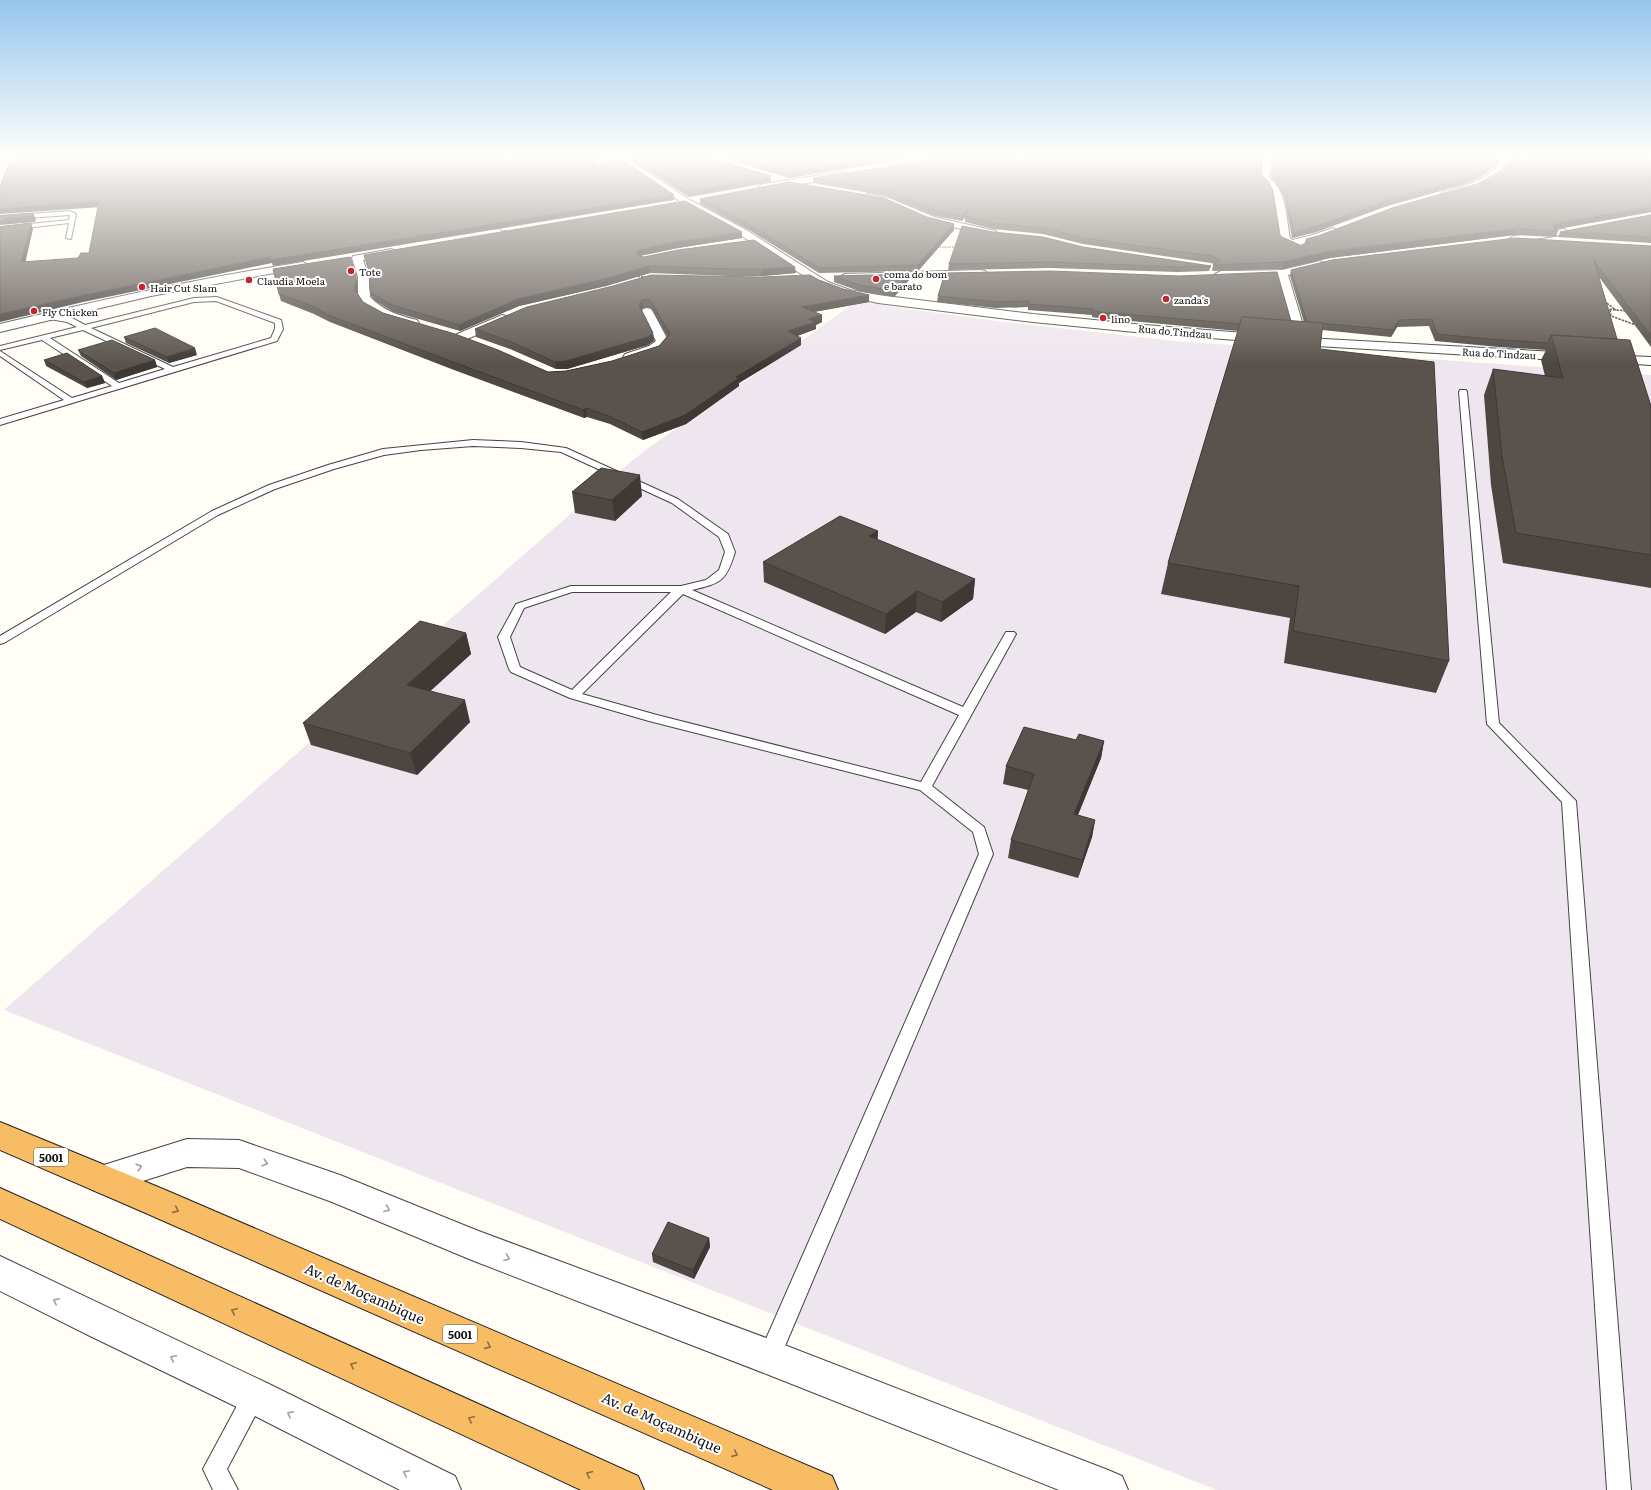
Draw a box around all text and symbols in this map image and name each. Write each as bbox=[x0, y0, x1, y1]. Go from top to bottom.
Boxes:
place label: Tote bbox=[359, 264, 381, 279]
marker: Tote bbox=[346, 266, 356, 276]
place label: coma do bom e barato bbox=[884, 266, 947, 293]
place label: Claudia Moela bbox=[257, 273, 326, 288]
marker: coma do bom e barato bbox=[871, 274, 881, 284]
marker: Claudia Moela bbox=[244, 275, 254, 285]
place label: Hair Cut Slam bbox=[150, 280, 217, 295]
marker: Hair Cut Slam bbox=[137, 282, 147, 292]
place label: zanda's bbox=[1174, 292, 1209, 307]
marker: zanda's bbox=[1161, 294, 1171, 304]
place label: Fly Chicken bbox=[42, 304, 99, 319]
marker: Fly Chicken bbox=[29, 306, 39, 316]
place label: lino bbox=[1111, 311, 1130, 326]
marker: lino bbox=[1098, 313, 1108, 323]
street label: Rua do Tindzau bbox=[1137, 320, 1213, 342]
street label: Rua do Tindzau bbox=[1462, 344, 1537, 362]
road number: 5001 bbox=[34, 1148, 68, 1166]
one-way arrow bbox=[262, 1158, 269, 1166]
one-way arrow bbox=[135, 1163, 142, 1172]
one-way arrow bbox=[383, 1205, 390, 1213]
one-way arrow bbox=[173, 1206, 180, 1214]
one-way arrow bbox=[504, 1253, 511, 1261]
street label: Av. de Moçambique bbox=[302, 1258, 428, 1328]
one-way arrow bbox=[52, 1298, 60, 1306]
one-way arrow bbox=[231, 1308, 239, 1316]
road number: 5001 bbox=[443, 1325, 477, 1343]
one-way arrow bbox=[484, 1341, 491, 1349]
one-way arrow bbox=[169, 1355, 177, 1363]
one-way arrow bbox=[349, 1362, 357, 1370]
street label: Av. de Moçambique bbox=[599, 1387, 725, 1457]
one-way arrow bbox=[286, 1411, 294, 1419]
one-way arrow bbox=[467, 1416, 475, 1424]
one-way arrow bbox=[731, 1449, 739, 1457]
one-way arrow bbox=[403, 1470, 410, 1477]
one-way arrow bbox=[585, 1471, 593, 1479]

